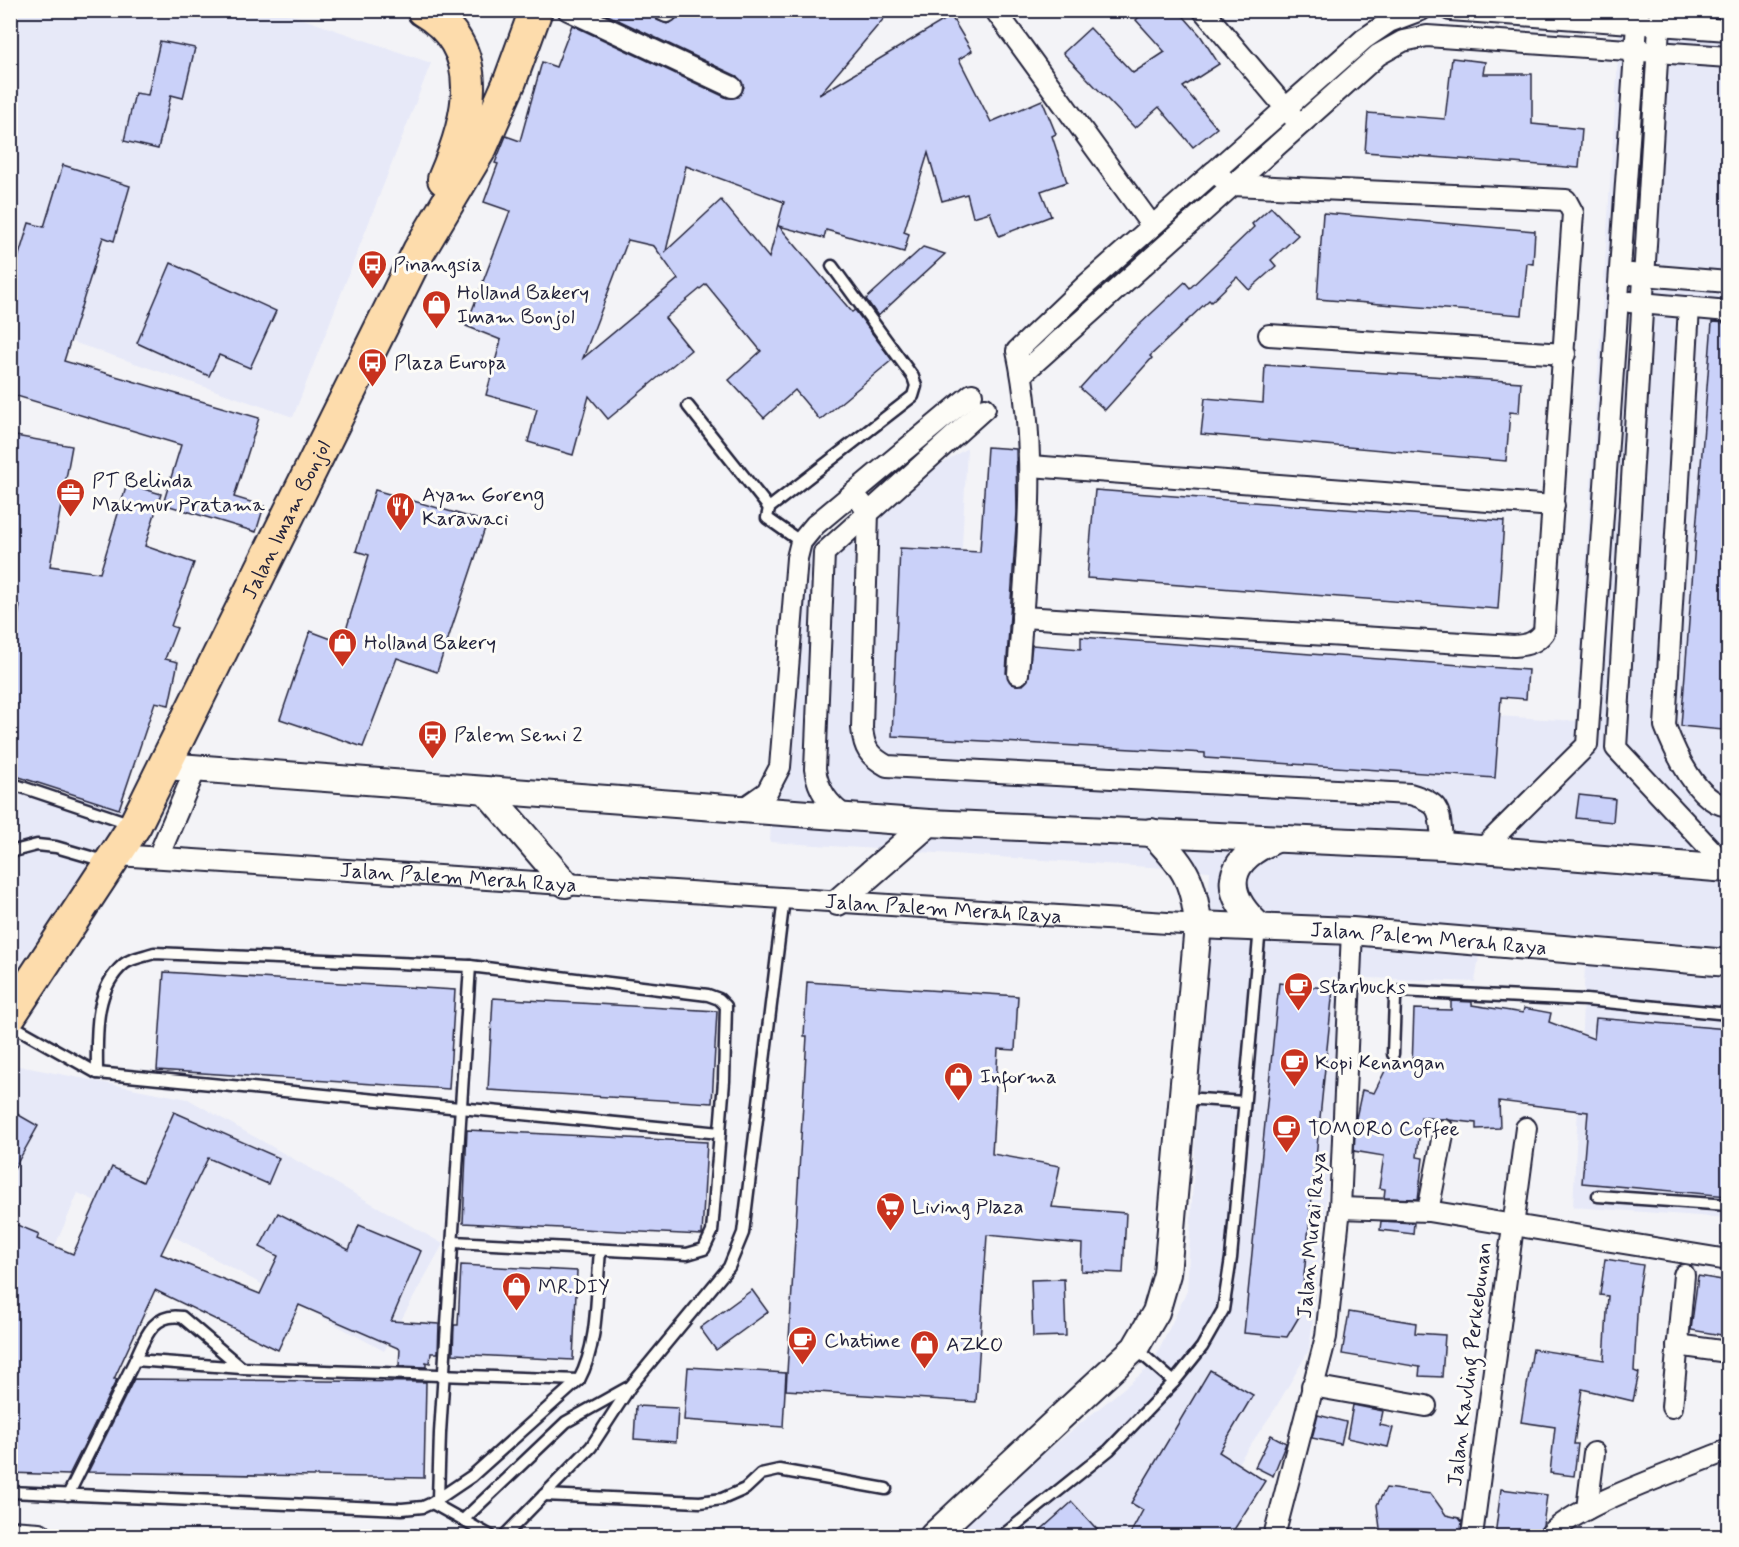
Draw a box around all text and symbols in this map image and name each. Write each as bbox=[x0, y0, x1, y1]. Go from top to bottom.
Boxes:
bus stop icon: Pinangsia bbox=[356, 248, 388, 290]
place label: Pinangsia bbox=[393, 251, 482, 279]
place label: Holland Bakery Imam Bonjol bbox=[457, 279, 589, 331]
shop icon: Holland Bakery Imam Bonjol bbox=[420, 288, 452, 330]
bus stop icon: Plaza Europa bbox=[357, 346, 389, 388]
place label: Plaza Europa bbox=[394, 349, 507, 377]
street label: Jalan Imam Bonjol bbox=[236, 436, 338, 604]
place label: PT Belinda Makmur Pratama bbox=[92, 467, 265, 519]
office icon: PT Belinda Makmur Pratama bbox=[55, 476, 87, 518]
place label: Ayam Goreng Karawaci bbox=[422, 481, 544, 533]
restaurant icon: Ayam Goreng Karawaci bbox=[385, 490, 417, 532]
shop icon: Holland Bakery bbox=[327, 626, 359, 668]
place label: Holland Bakery bbox=[364, 629, 496, 657]
bus stop icon: Palem Semi 2 bbox=[417, 718, 449, 760]
place label: Palem Semi 2 bbox=[454, 721, 583, 749]
street label: Jalan Palem Merah Raya bbox=[339, 856, 578, 900]
street label: Jalan Palem Merah Raya bbox=[824, 888, 1063, 931]
street label: Jalan Palem Merah Raya bbox=[1310, 916, 1548, 963]
cafe icon: Starbucks bbox=[1282, 970, 1314, 1012]
place label: Starbucks bbox=[1319, 973, 1406, 1001]
cafe icon: Kopi Kenangan bbox=[1278, 1046, 1310, 1088]
place label: Kopi Kenangan bbox=[1315, 1049, 1445, 1078]
shop icon: Informa bbox=[943, 1060, 975, 1102]
place label: Informa bbox=[980, 1063, 1057, 1093]
cafe icon: TOMORO Coffee bbox=[1271, 1112, 1303, 1154]
place label: TOMORO Coffee bbox=[1308, 1115, 1460, 1143]
street label: Jalan Murai Raya bbox=[1291, 1150, 1333, 1320]
supermarket icon: Living Plaza bbox=[875, 1190, 907, 1232]
place label: Living Plaza bbox=[912, 1193, 1024, 1221]
street label: Jalan Kavling Perkebunan bbox=[1441, 1240, 1501, 1488]
shop icon: MR.DIY bbox=[501, 1270, 533, 1312]
place label: MR.DIY bbox=[538, 1273, 610, 1301]
cafe icon: Chatime bbox=[787, 1324, 819, 1366]
place label: Chatime bbox=[824, 1327, 900, 1355]
shop icon: AZKO bbox=[909, 1328, 941, 1370]
place label: AZKO bbox=[946, 1331, 1003, 1359]

